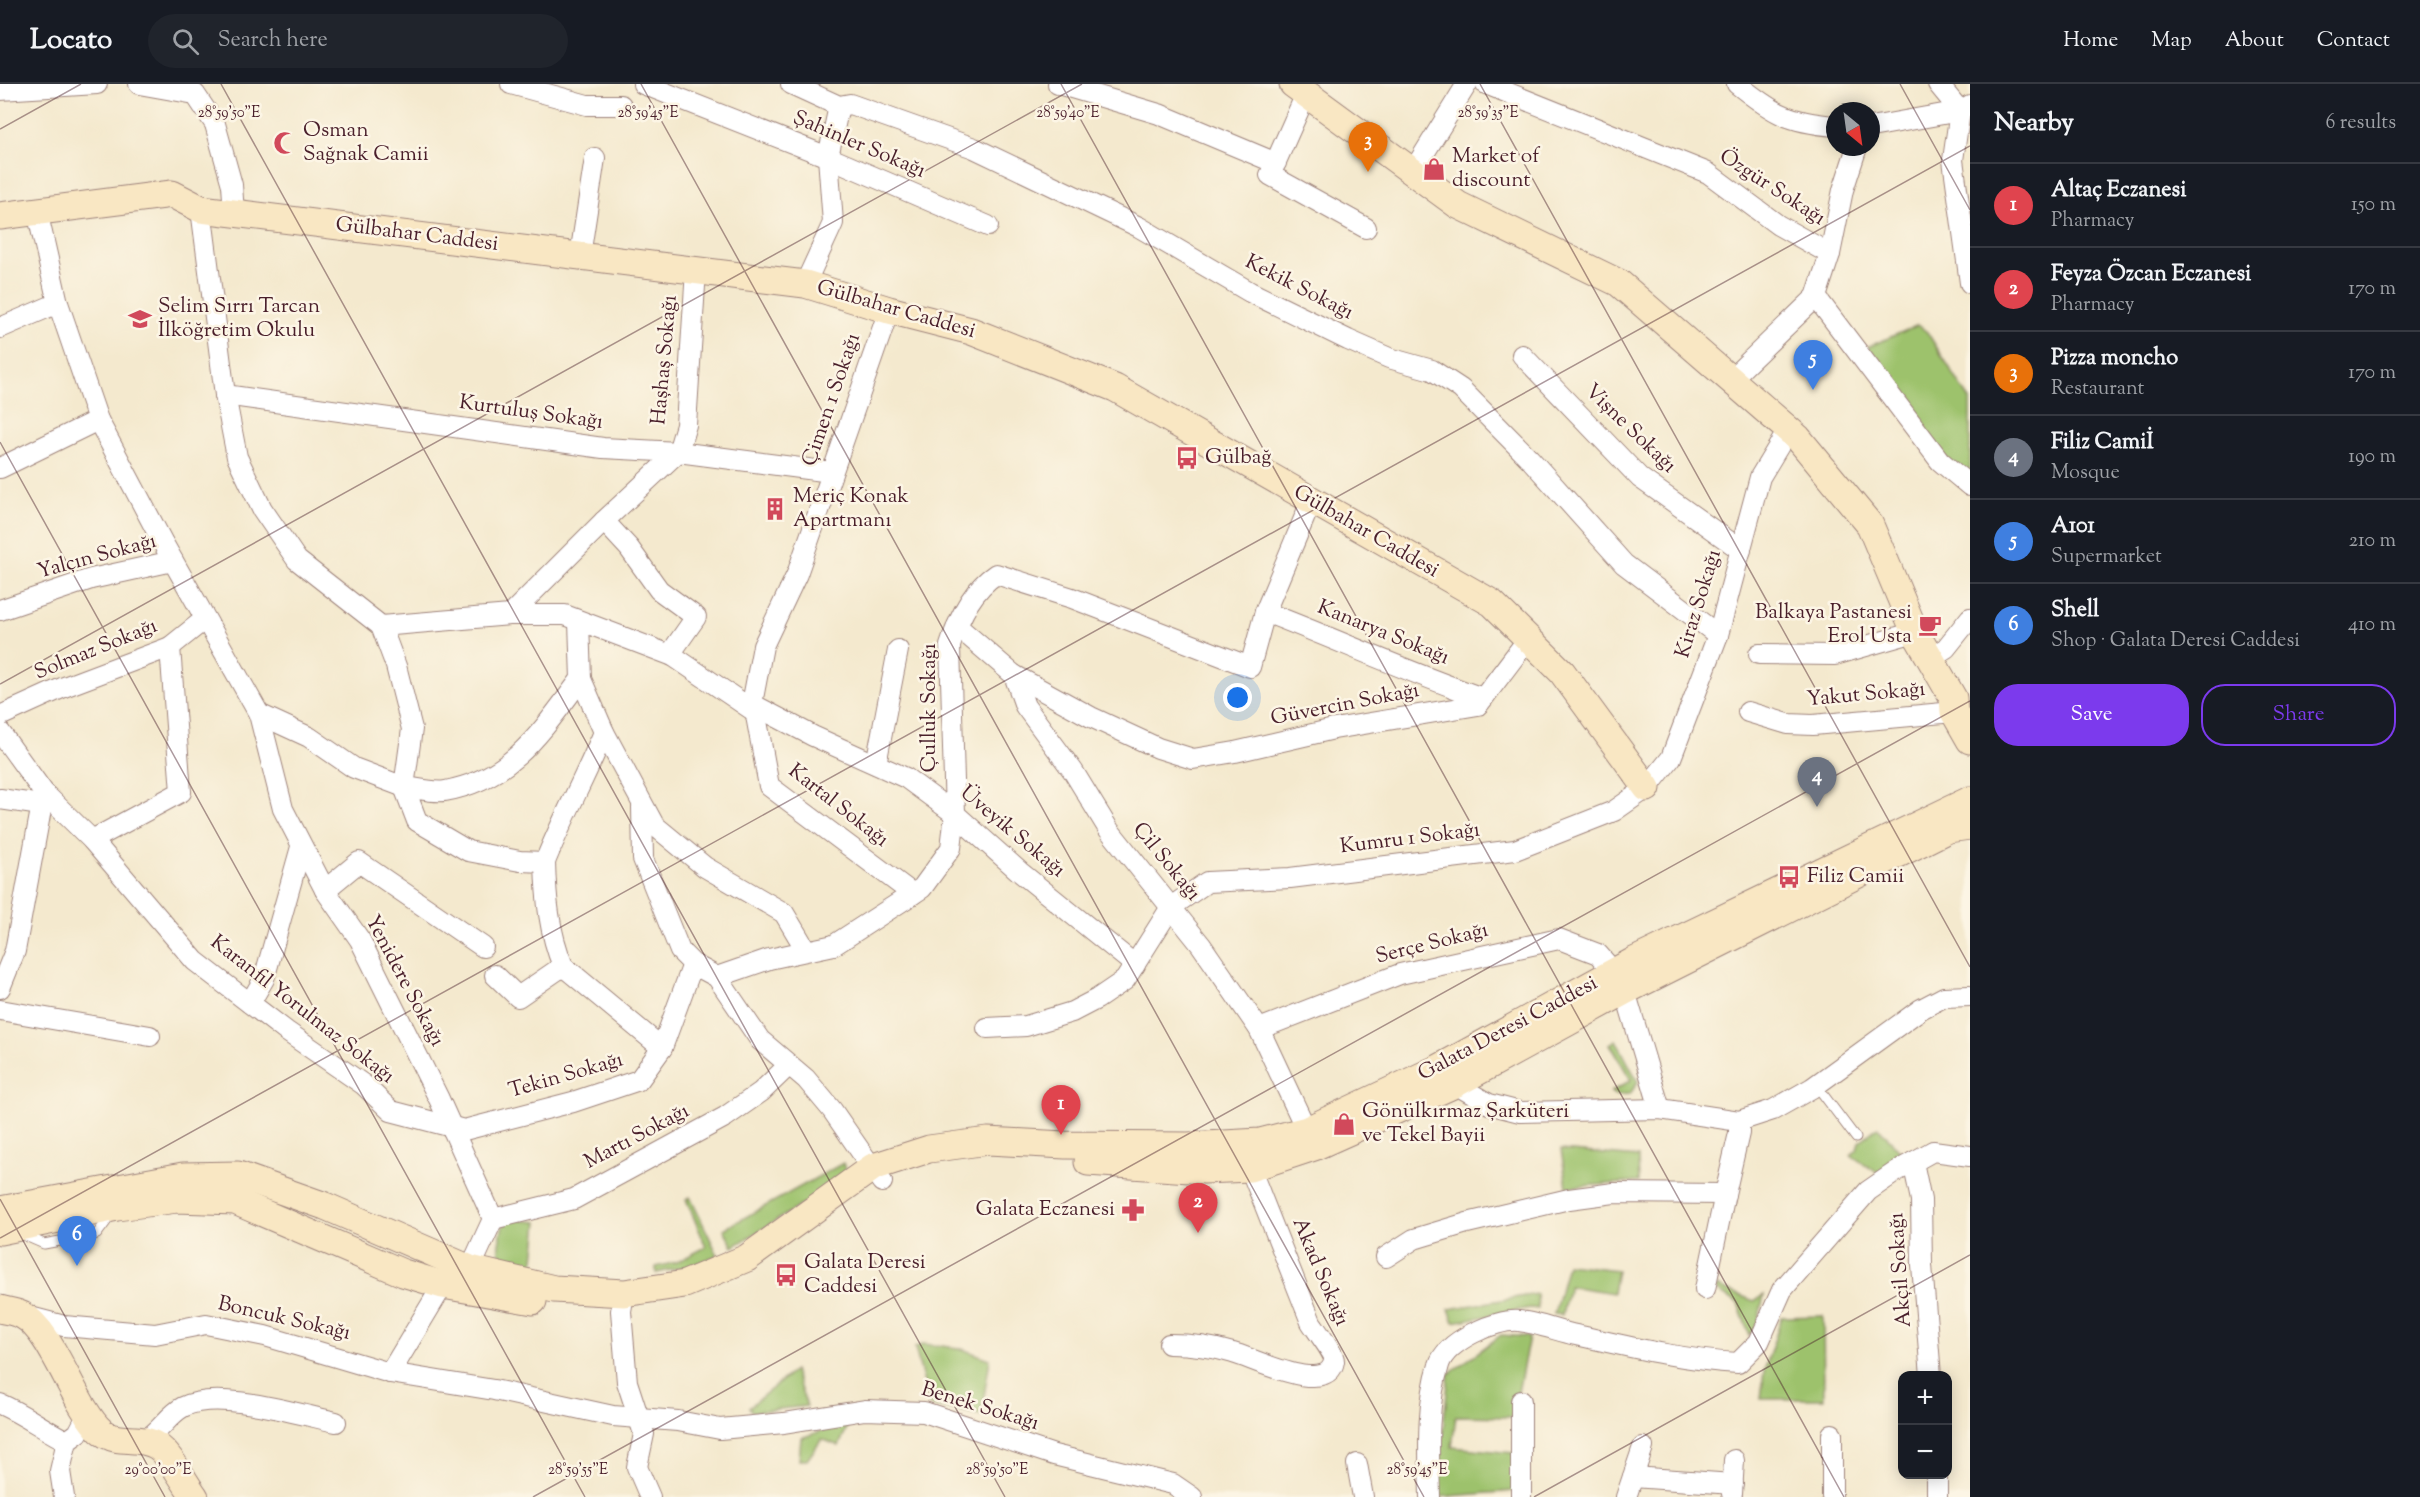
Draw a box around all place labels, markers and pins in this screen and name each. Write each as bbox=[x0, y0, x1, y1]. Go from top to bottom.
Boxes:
place label: Osman Sağnak Camii bbox=[303, 116, 429, 170]
pin: 3 bbox=[1348, 122, 1388, 172]
mosque icon: Osman Sağnak Camii bbox=[272, 130, 298, 156]
place label: Market of discount bbox=[1452, 142, 1541, 196]
shop icon: Market of discount bbox=[1421, 156, 1447, 182]
place label: Selim Sırrı Tarcan İlköğretim Okulu bbox=[158, 292, 320, 346]
school or university icon: Selim Sırrı Tarcan İlköğretim Okulu bbox=[127, 306, 153, 332]
pin: 5 bbox=[1794, 340, 1832, 390]
place label: Gülbağ bbox=[1205, 443, 1271, 473]
bus stop icon: Gülbağ bbox=[1174, 445, 1200, 471]
place label: Meriç Konak Apartmanı bbox=[793, 482, 909, 536]
building icon: Meriç Konak Apartmanı bbox=[762, 496, 788, 522]
place label: Balkaya Pastanesi Erol Usta bbox=[1755, 598, 1912, 652]
cafe icon: Balkaya Pastanesi Erol Usta bbox=[1917, 612, 1943, 638]
pin: 4 bbox=[1798, 758, 1836, 807]
place label: Filiz Camii bbox=[1807, 862, 1904, 892]
bus stop icon: Filiz Camii bbox=[1776, 864, 1802, 890]
pin: 1 bbox=[1042, 1086, 1080, 1135]
place label: Gönülkırmaz Şarküteri ve Tekel Bayii bbox=[1362, 1097, 1569, 1151]
shop icon: Gönülkırmaz Şarküteri ve Tekel Bayii bbox=[1331, 1111, 1357, 1137]
pin: 2 bbox=[1178, 1184, 1218, 1233]
place label: Galata Eczanesi bbox=[975, 1195, 1115, 1225]
pharmacy icon: Galata Eczanesi bbox=[1120, 1197, 1146, 1223]
pin: 6 bbox=[58, 1216, 97, 1266]
place label: Galata Deresi Caddesi bbox=[804, 1248, 926, 1302]
bus stop icon: Galata Deresi Caddesi bbox=[773, 1262, 799, 1288]

